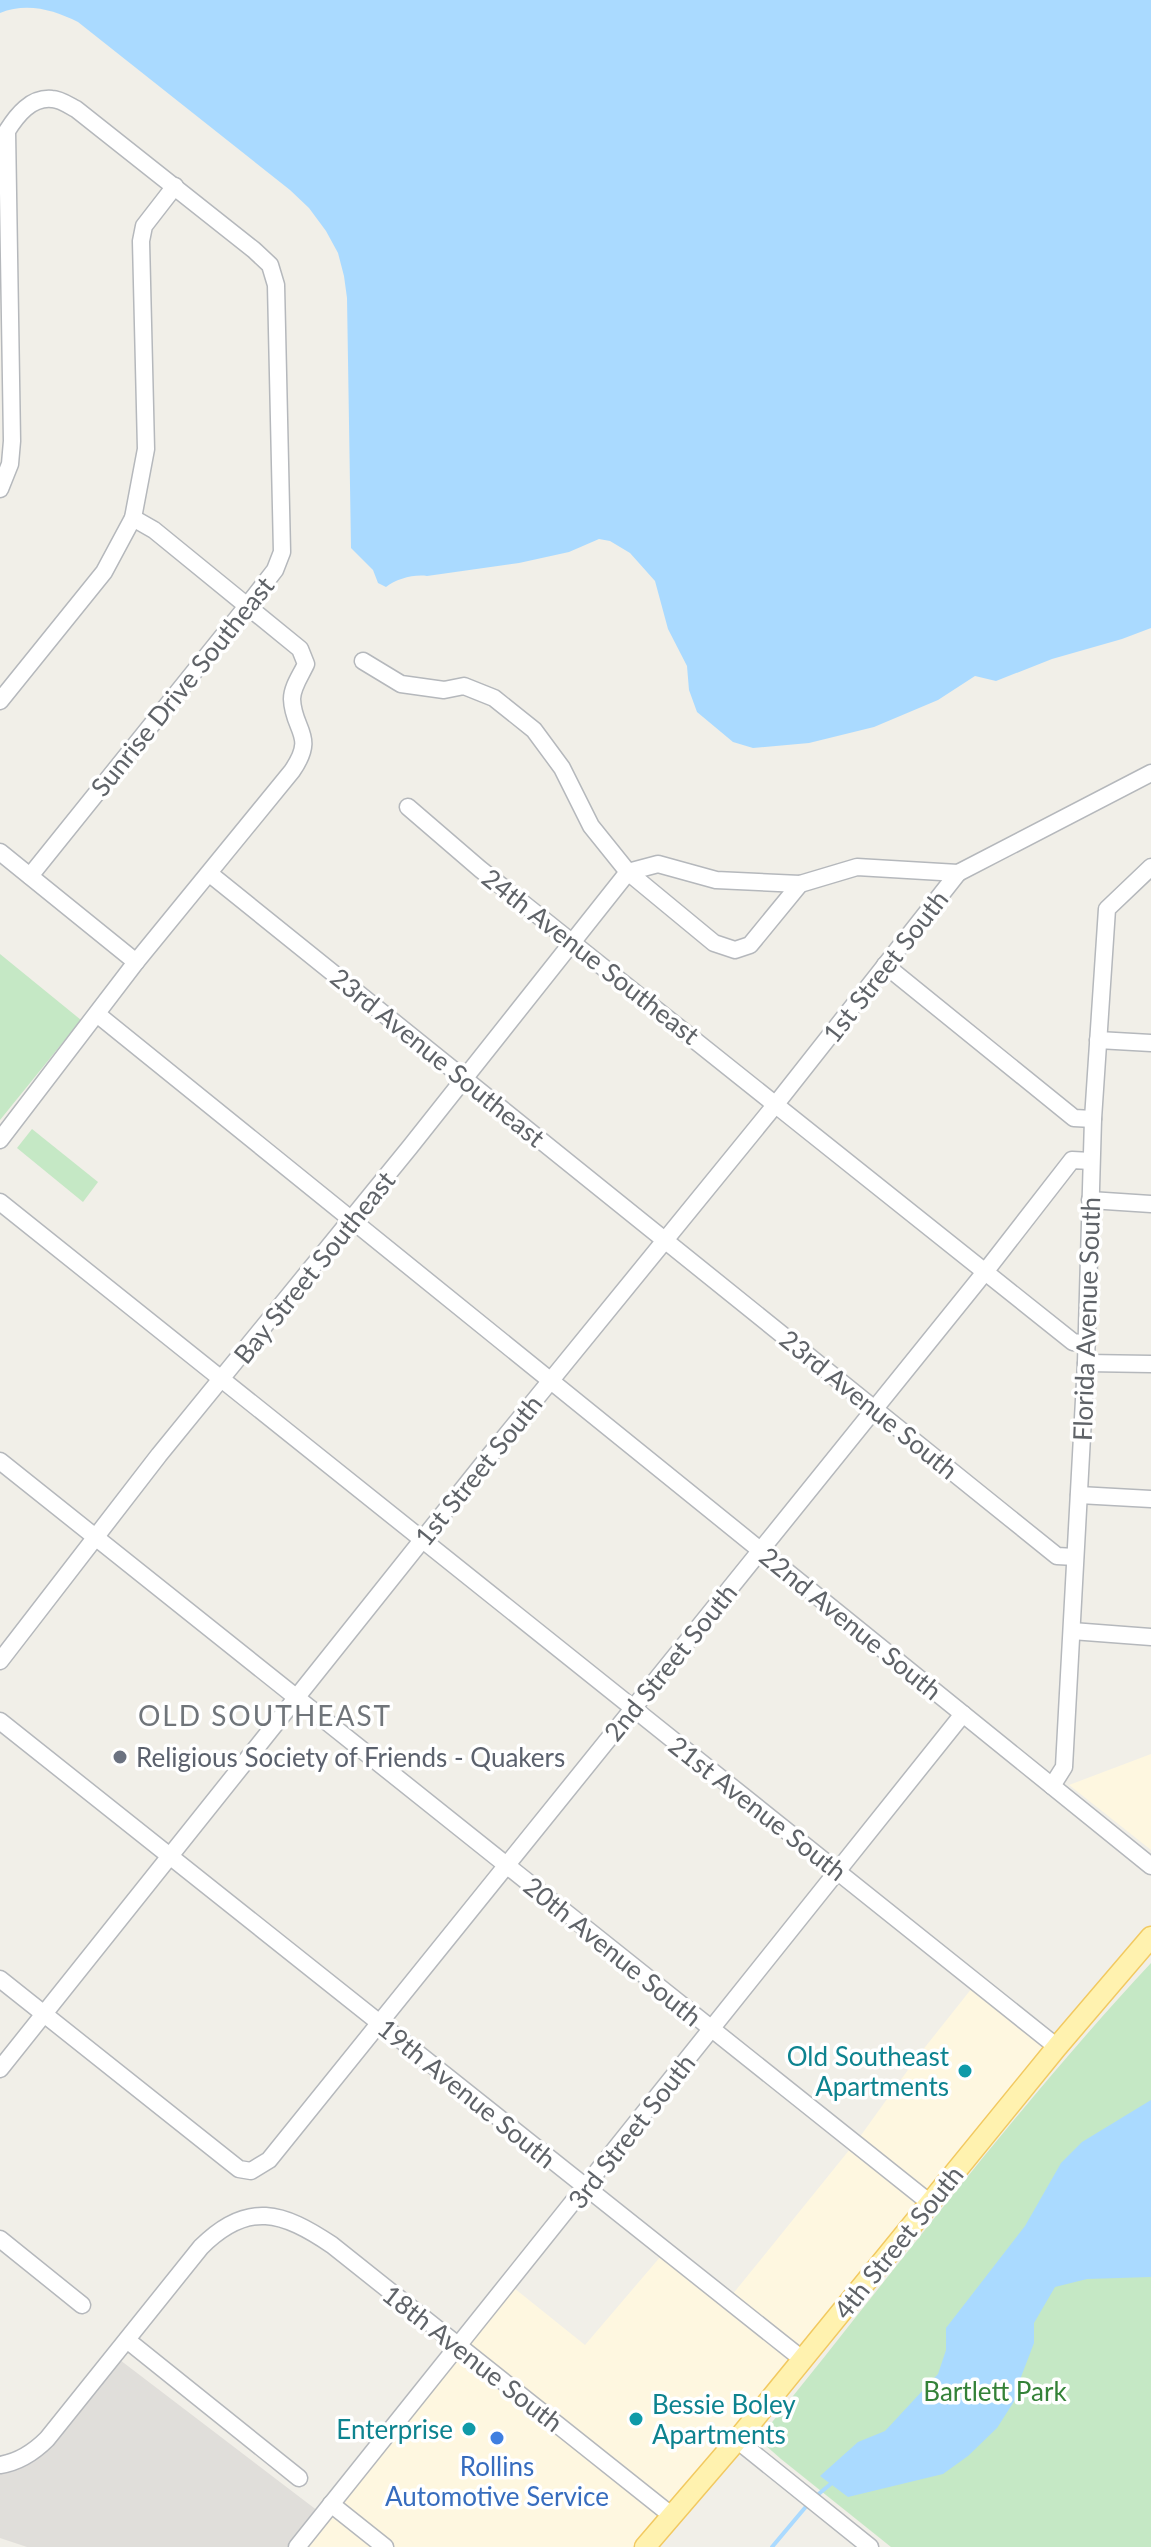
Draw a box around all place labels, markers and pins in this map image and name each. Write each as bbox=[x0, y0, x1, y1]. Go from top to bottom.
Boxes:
place label: Religious Society of Friends - Quakers bbox=[136, 1741, 565, 1773]
marker: Religious Society of Friends - Quakers bbox=[111, 1748, 129, 1766]
place label: Old Southeast Apartments bbox=[787, 2040, 950, 2102]
marker: Old Southeast Apartments bbox=[956, 2062, 974, 2080]
place label: Bessie Boley Apartments bbox=[652, 2388, 796, 2450]
marker: Bessie Boley Apartments bbox=[627, 2410, 645, 2428]
place label: Enterprise bbox=[336, 2413, 453, 2445]
marker: Enterprise bbox=[460, 2420, 478, 2438]
marker: Rollins Automotive Service bbox=[488, 2429, 506, 2447]
place label: Rollins Automotive Service bbox=[385, 2450, 609, 2512]

